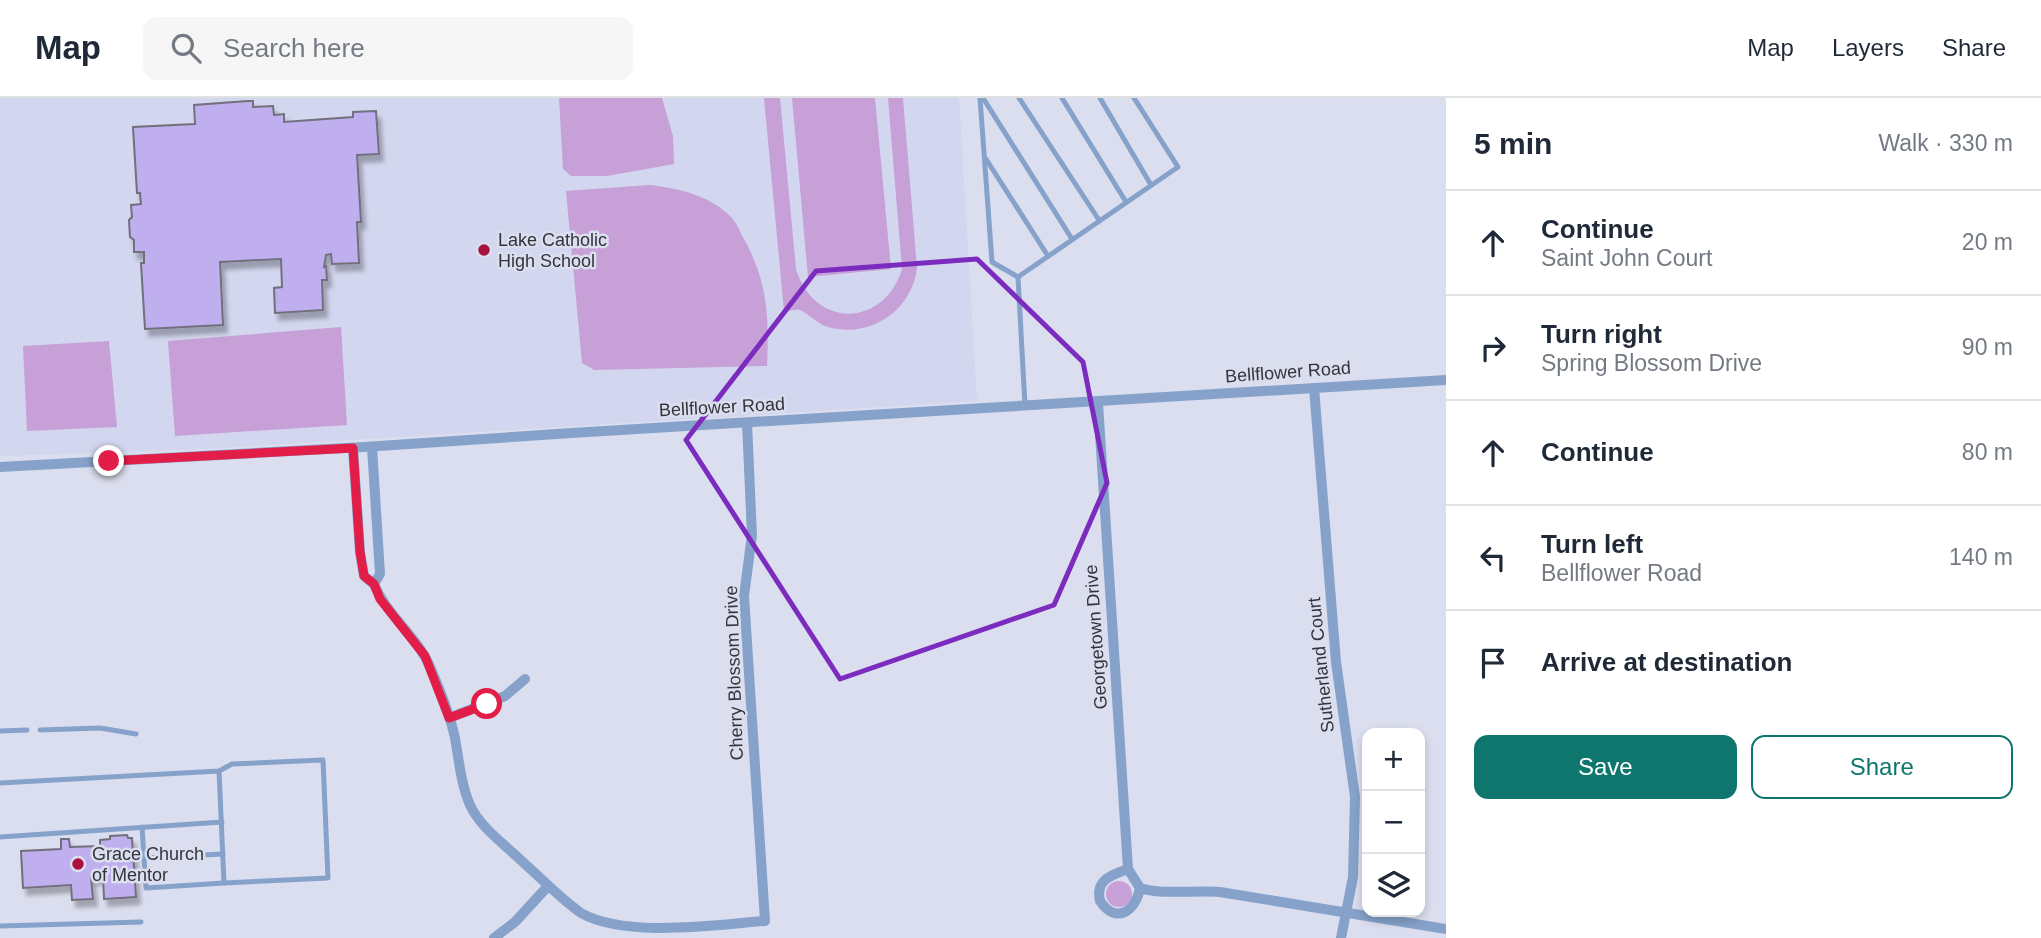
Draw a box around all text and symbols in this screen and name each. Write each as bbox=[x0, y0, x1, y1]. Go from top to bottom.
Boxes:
search box bbox=[143, 17, 633, 80]
text: Map bbox=[35, 29, 101, 66]
icon: search bbox=[167, 29, 205, 67]
text: Search here bbox=[223, 33, 365, 63]
text: Map bbox=[1747, 34, 1794, 61]
text: Layers bbox=[1832, 34, 1904, 61]
text: Share bbox=[1942, 34, 2006, 61]
text: 5 min bbox=[1474, 127, 1552, 160]
text: Walk · 330 m bbox=[1878, 130, 2013, 156]
text: Continue bbox=[1541, 214, 1654, 244]
icon: ahead bbox=[1474, 224, 1512, 262]
text: 20 m bbox=[1962, 229, 2013, 255]
place label: Lake Catholic High School bbox=[498, 230, 607, 271]
marker: Lake Catholic High School bbox=[476, 242, 492, 258]
text: Saint John Court bbox=[1541, 245, 1712, 271]
text: Turn right bbox=[1541, 319, 1662, 349]
icon: right bbox=[1474, 329, 1512, 367]
text: 90 m bbox=[1962, 334, 2013, 360]
text: Spring Blossom Drive bbox=[1541, 350, 1762, 376]
street label: Bellflower Road bbox=[1224, 358, 1352, 386]
street label: Bellflower Road bbox=[659, 394, 785, 420]
icon: ahead bbox=[1474, 434, 1512, 472]
text: Continue bbox=[1541, 437, 1654, 467]
text: 80 m bbox=[1962, 439, 2013, 465]
route end bbox=[93, 445, 124, 476]
text: Turn left bbox=[1541, 529, 1643, 559]
icon: left bbox=[1474, 539, 1512, 577]
text: 140 m bbox=[1949, 544, 2013, 570]
text: Bellflower Road bbox=[1541, 560, 1702, 586]
street label: Georgetown Drive bbox=[1081, 564, 1111, 710]
street label: Cherry Blossom Drive bbox=[721, 585, 747, 761]
street label: Sutherland Court bbox=[1304, 596, 1338, 734]
icon: arrive bbox=[1474, 644, 1512, 682]
text: Arrive at destination bbox=[1541, 647, 1792, 677]
route start bbox=[471, 688, 502, 719]
map controls bbox=[1362, 728, 1425, 917]
button: + bbox=[1362, 728, 1425, 791]
button: Save bbox=[1474, 735, 1737, 799]
button: Share bbox=[1751, 735, 2013, 799]
button: − bbox=[1362, 791, 1425, 854]
place label: Grace Church of Mentor bbox=[92, 844, 204, 885]
button: layers bbox=[1362, 854, 1425, 917]
marker: Grace Church of Mentor bbox=[70, 856, 86, 872]

